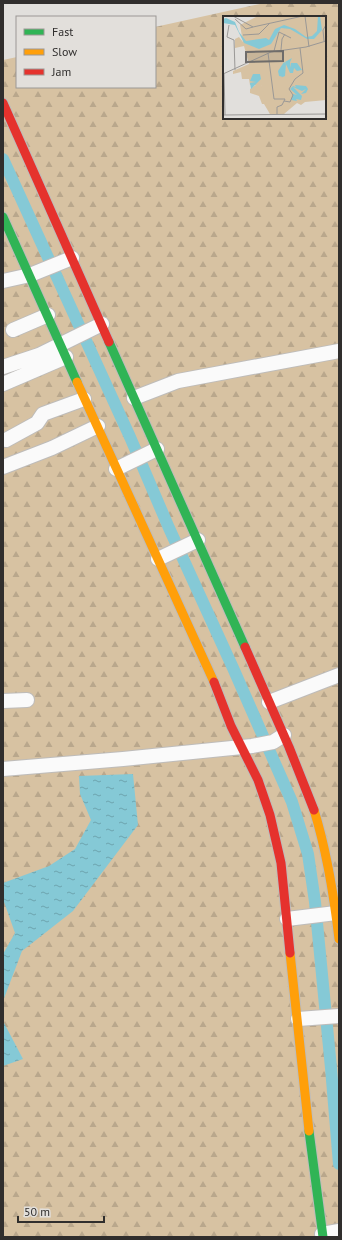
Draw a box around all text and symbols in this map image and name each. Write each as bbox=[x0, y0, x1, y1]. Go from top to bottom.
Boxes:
legend bbox=[16, 16, 156, 88]
inset map bbox=[223, 16, 326, 119]
text: Fast bbox=[52, 24, 73, 39]
text: Slow bbox=[52, 44, 77, 59]
text: Jam bbox=[51, 64, 71, 79]
scale bar bbox=[18, 1198, 104, 1224]
text: 50 m bbox=[24, 1204, 50, 1219]

